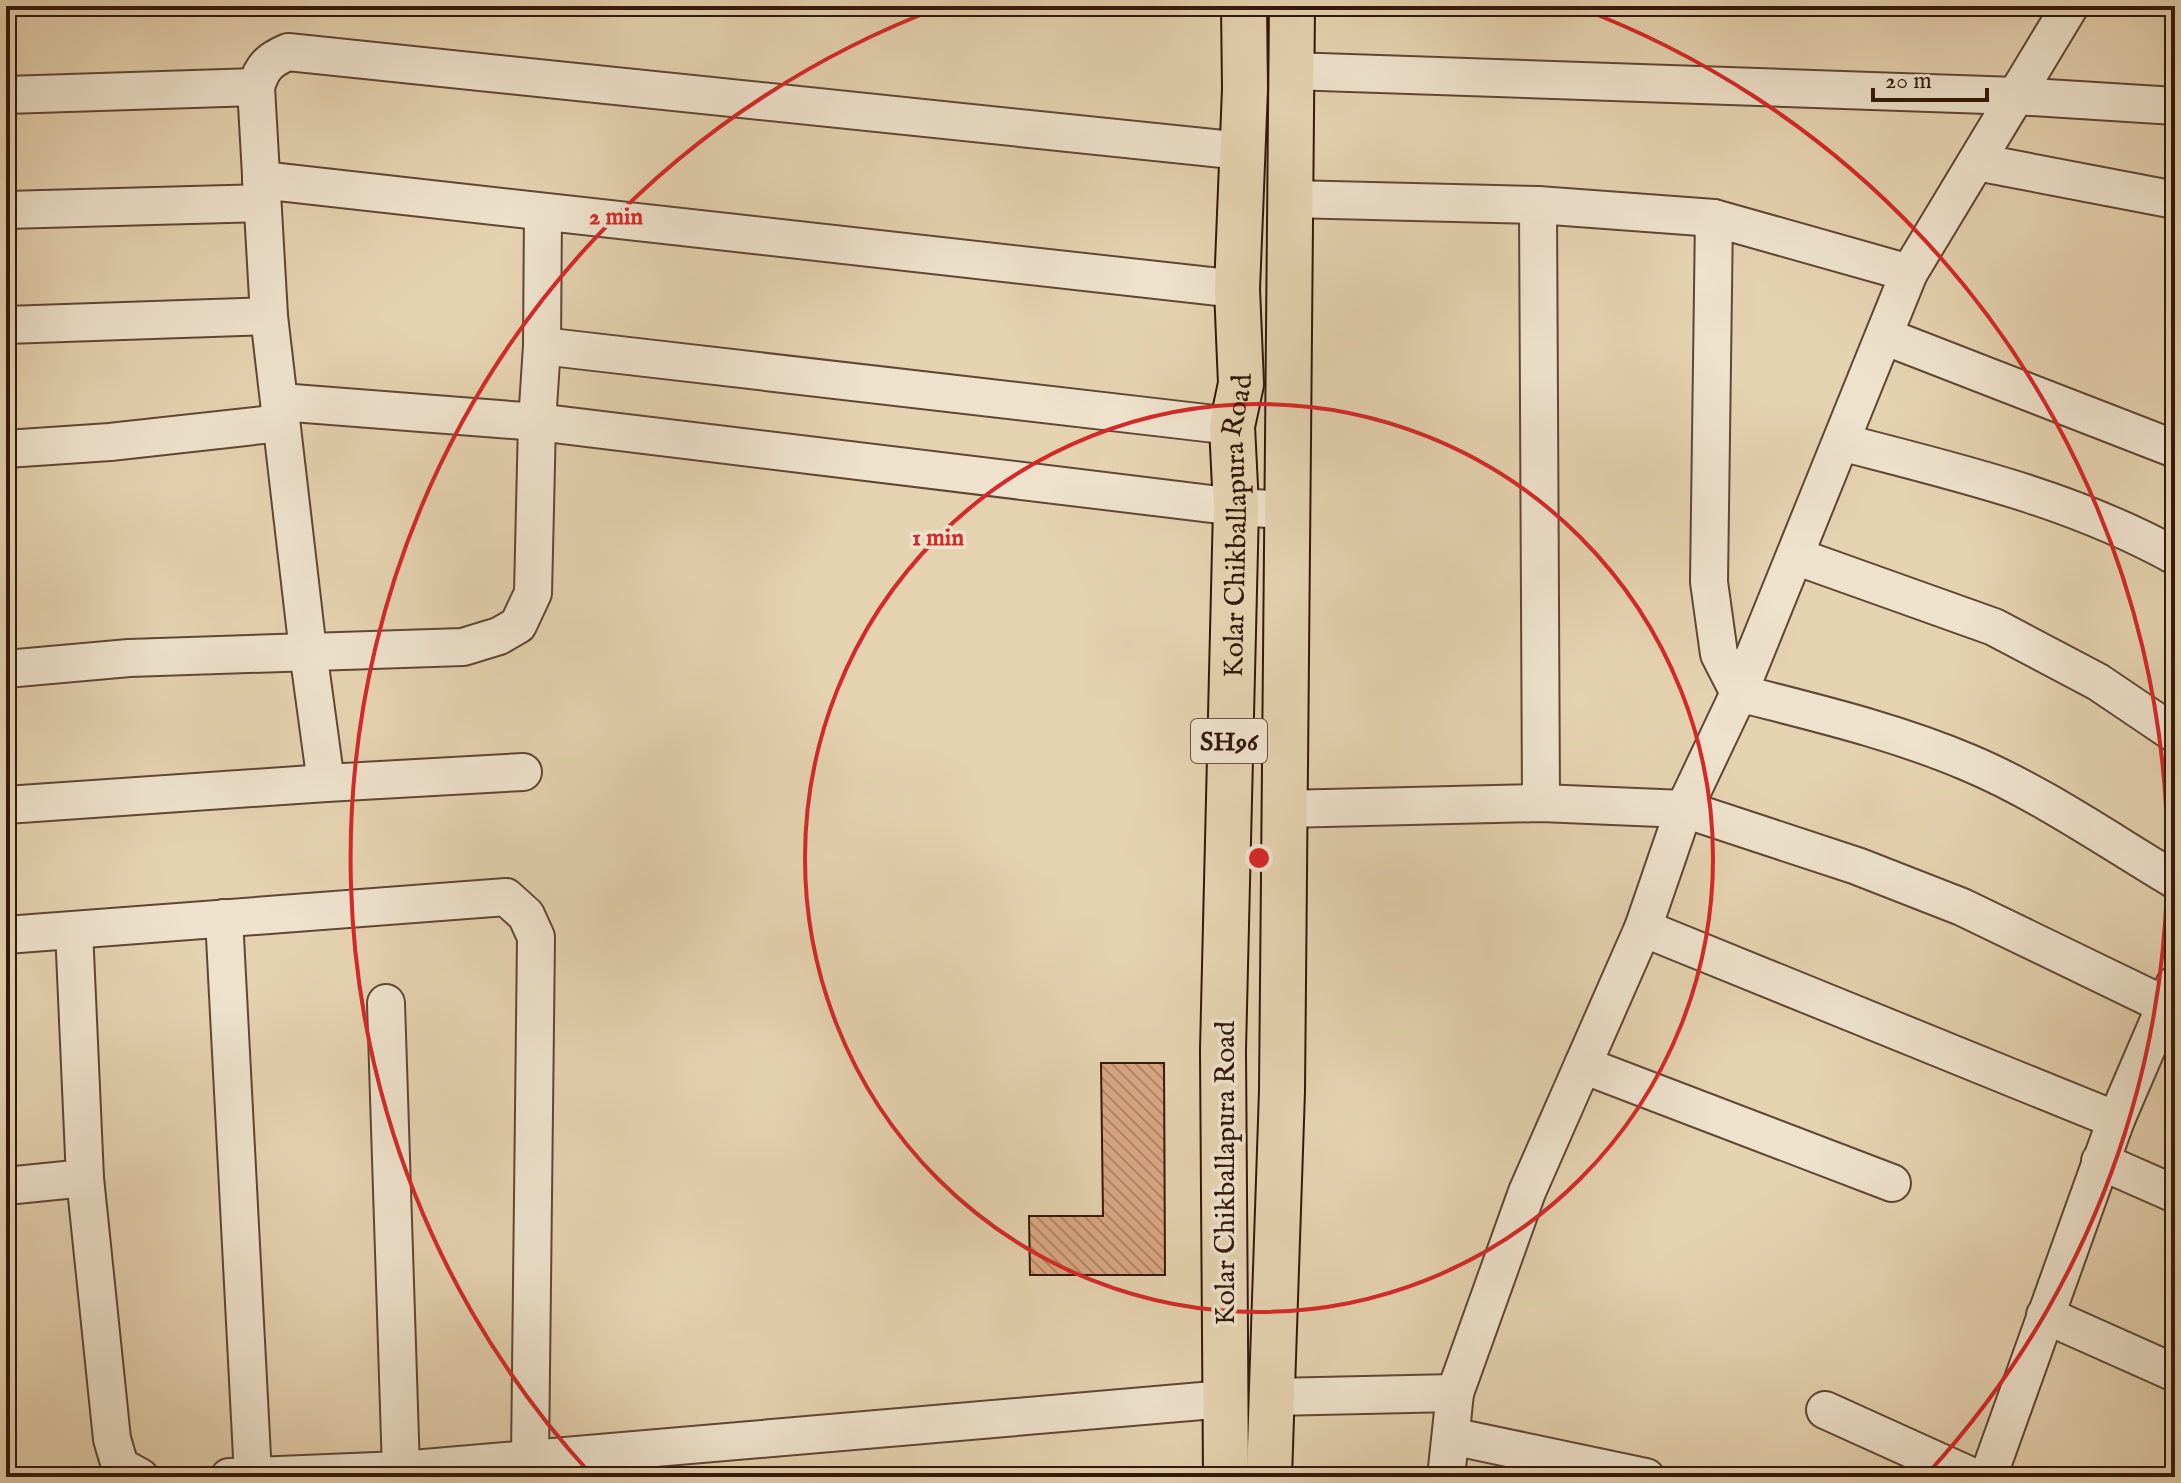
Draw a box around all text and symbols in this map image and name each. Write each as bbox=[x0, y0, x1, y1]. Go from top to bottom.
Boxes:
scale bar bbox=[1873, 52, 1987, 102]
text: 20 m bbox=[1885, 66, 1932, 97]
text: 2 min bbox=[589, 202, 643, 233]
street label: Kolar Chikballapura Road bbox=[1215, 373, 1261, 678]
text: 1 min bbox=[912, 523, 964, 554]
road number: SH96 bbox=[1191, 719, 1267, 763]
centre of rings bbox=[1245, 844, 1273, 872]
street label: Kolar Chikballapura Road bbox=[1209, 1021, 1244, 1325]

